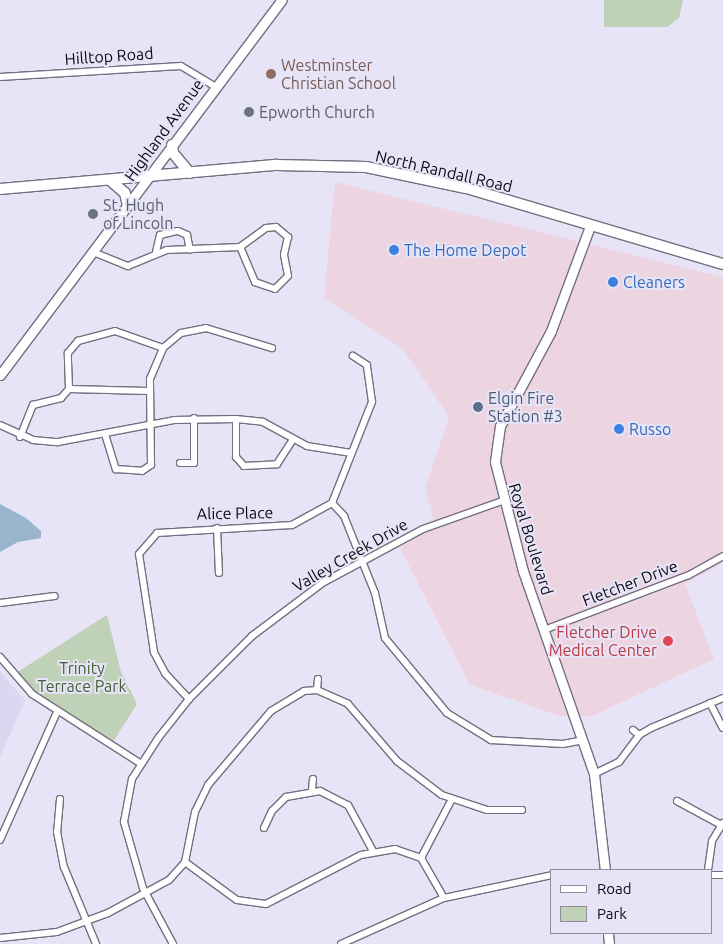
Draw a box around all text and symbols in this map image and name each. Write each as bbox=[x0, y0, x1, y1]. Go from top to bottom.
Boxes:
street label: Hilltop Road bbox=[64, 43, 154, 69]
place label: Westminster Christian School bbox=[281, 55, 396, 93]
marker: Westminster Christian School bbox=[265, 68, 277, 80]
street label: Highland Avenue bbox=[120, 75, 208, 185]
place label: Epworth Church bbox=[259, 102, 375, 122]
marker: Epworth Church bbox=[243, 106, 255, 118]
street label: North Randall Road bbox=[374, 146, 514, 196]
place label: St. Hugh of Lincoln bbox=[103, 195, 173, 233]
marker: St. Hugh of Lincoln bbox=[87, 208, 99, 220]
place label: The Home Depot bbox=[404, 240, 526, 260]
marker: The Home Depot bbox=[388, 244, 400, 256]
place label: Cleaners bbox=[623, 272, 685, 292]
marker: Cleaners bbox=[607, 276, 619, 288]
place label: Elgin Fire Station #3 bbox=[488, 388, 563, 426]
marker: Elgin Fire Station #3 bbox=[472, 401, 484, 413]
place label: Russo bbox=[629, 419, 671, 439]
marker: Russo bbox=[613, 423, 625, 435]
street label: Royal Boulevard bbox=[505, 481, 557, 597]
street label: Alice Place bbox=[197, 503, 273, 523]
street label: Valley Creek Drive bbox=[289, 514, 411, 596]
street label: Fletcher Drive bbox=[580, 556, 680, 610]
place label: Fletcher Drive Medical Center bbox=[549, 622, 657, 660]
marker: Fletcher Drive Medical Center bbox=[661, 634, 675, 648]
park label: Trinity Terrace Park bbox=[38, 658, 126, 696]
legend bbox=[550, 869, 713, 934]
text: Road bbox=[597, 880, 632, 897]
text: Park bbox=[597, 905, 627, 922]

